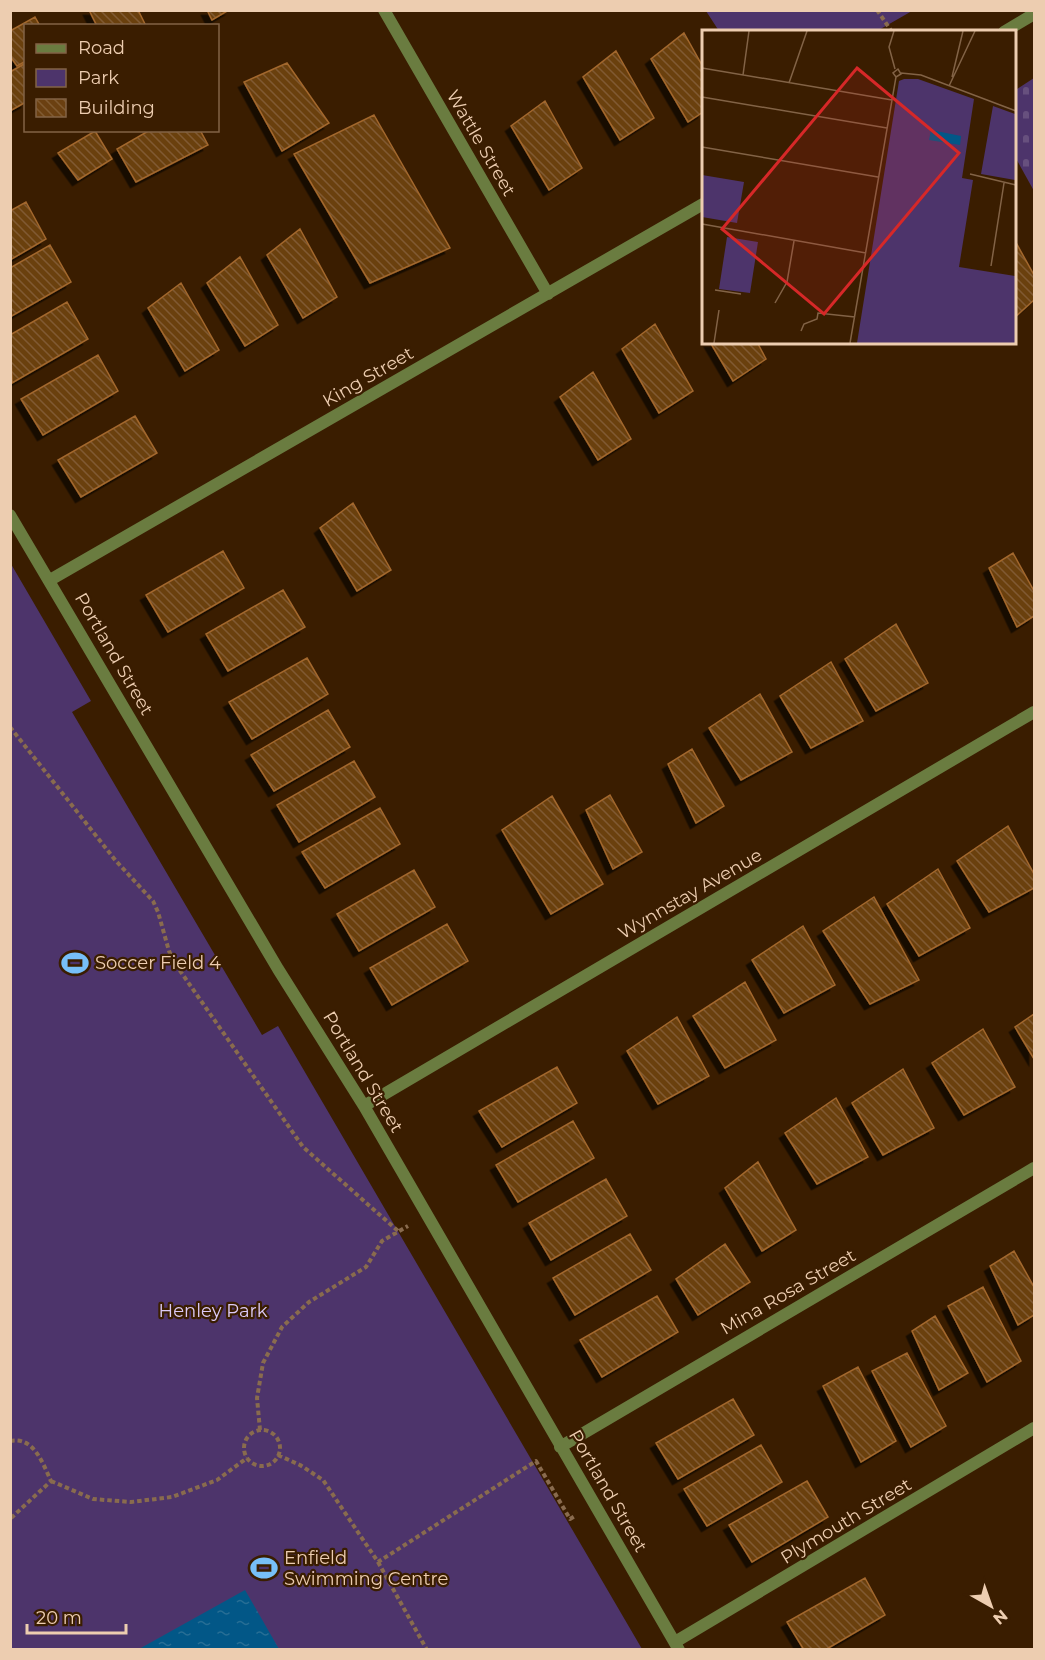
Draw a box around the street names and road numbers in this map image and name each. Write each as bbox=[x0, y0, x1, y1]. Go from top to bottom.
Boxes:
street label: Wattle Street bbox=[442, 86, 520, 200]
street label: King Street bbox=[319, 342, 417, 412]
street label: Portland Street bbox=[70, 589, 158, 719]
street label: Wynnstay Avenue bbox=[614, 844, 766, 944]
street label: Portland Street bbox=[318, 1007, 408, 1137]
street label: Mina Rosa Street bbox=[717, 1244, 859, 1340]
street label: Portland Street bbox=[564, 1426, 652, 1556]
street label: Plymouth Street bbox=[777, 1473, 915, 1569]

